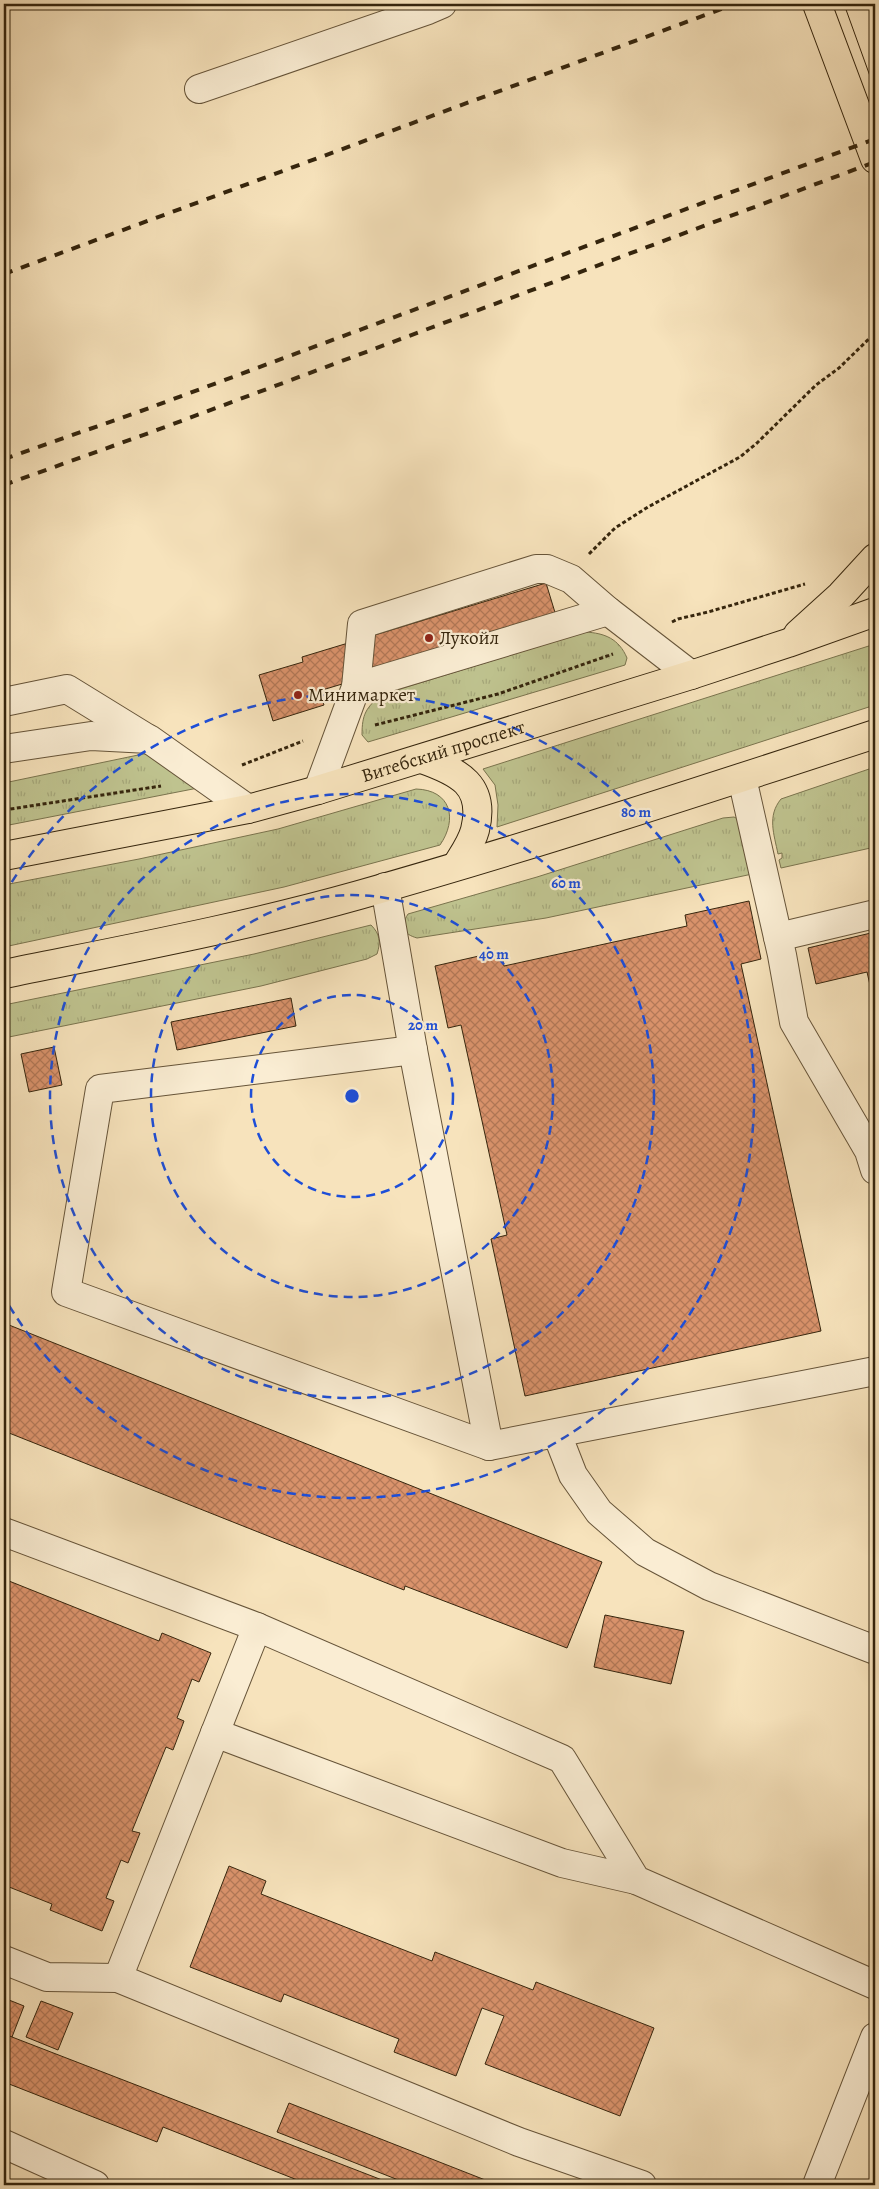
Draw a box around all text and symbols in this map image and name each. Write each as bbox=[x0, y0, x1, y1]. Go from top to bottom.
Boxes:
place label: Лукойл bbox=[439, 625, 499, 651]
marker: Лукойл bbox=[423, 632, 435, 644]
place label: Минимаркет bbox=[308, 682, 416, 708]
marker: Минимаркет bbox=[292, 689, 304, 701]
street label: Витебский проспект bbox=[358, 714, 529, 789]
text: 80 m bbox=[621, 802, 651, 822]
text: 60 m bbox=[551, 873, 581, 893]
text: 40 m bbox=[479, 944, 509, 964]
text: 20 m bbox=[408, 1015, 438, 1035]
centre of rings bbox=[343, 1087, 361, 1105]

